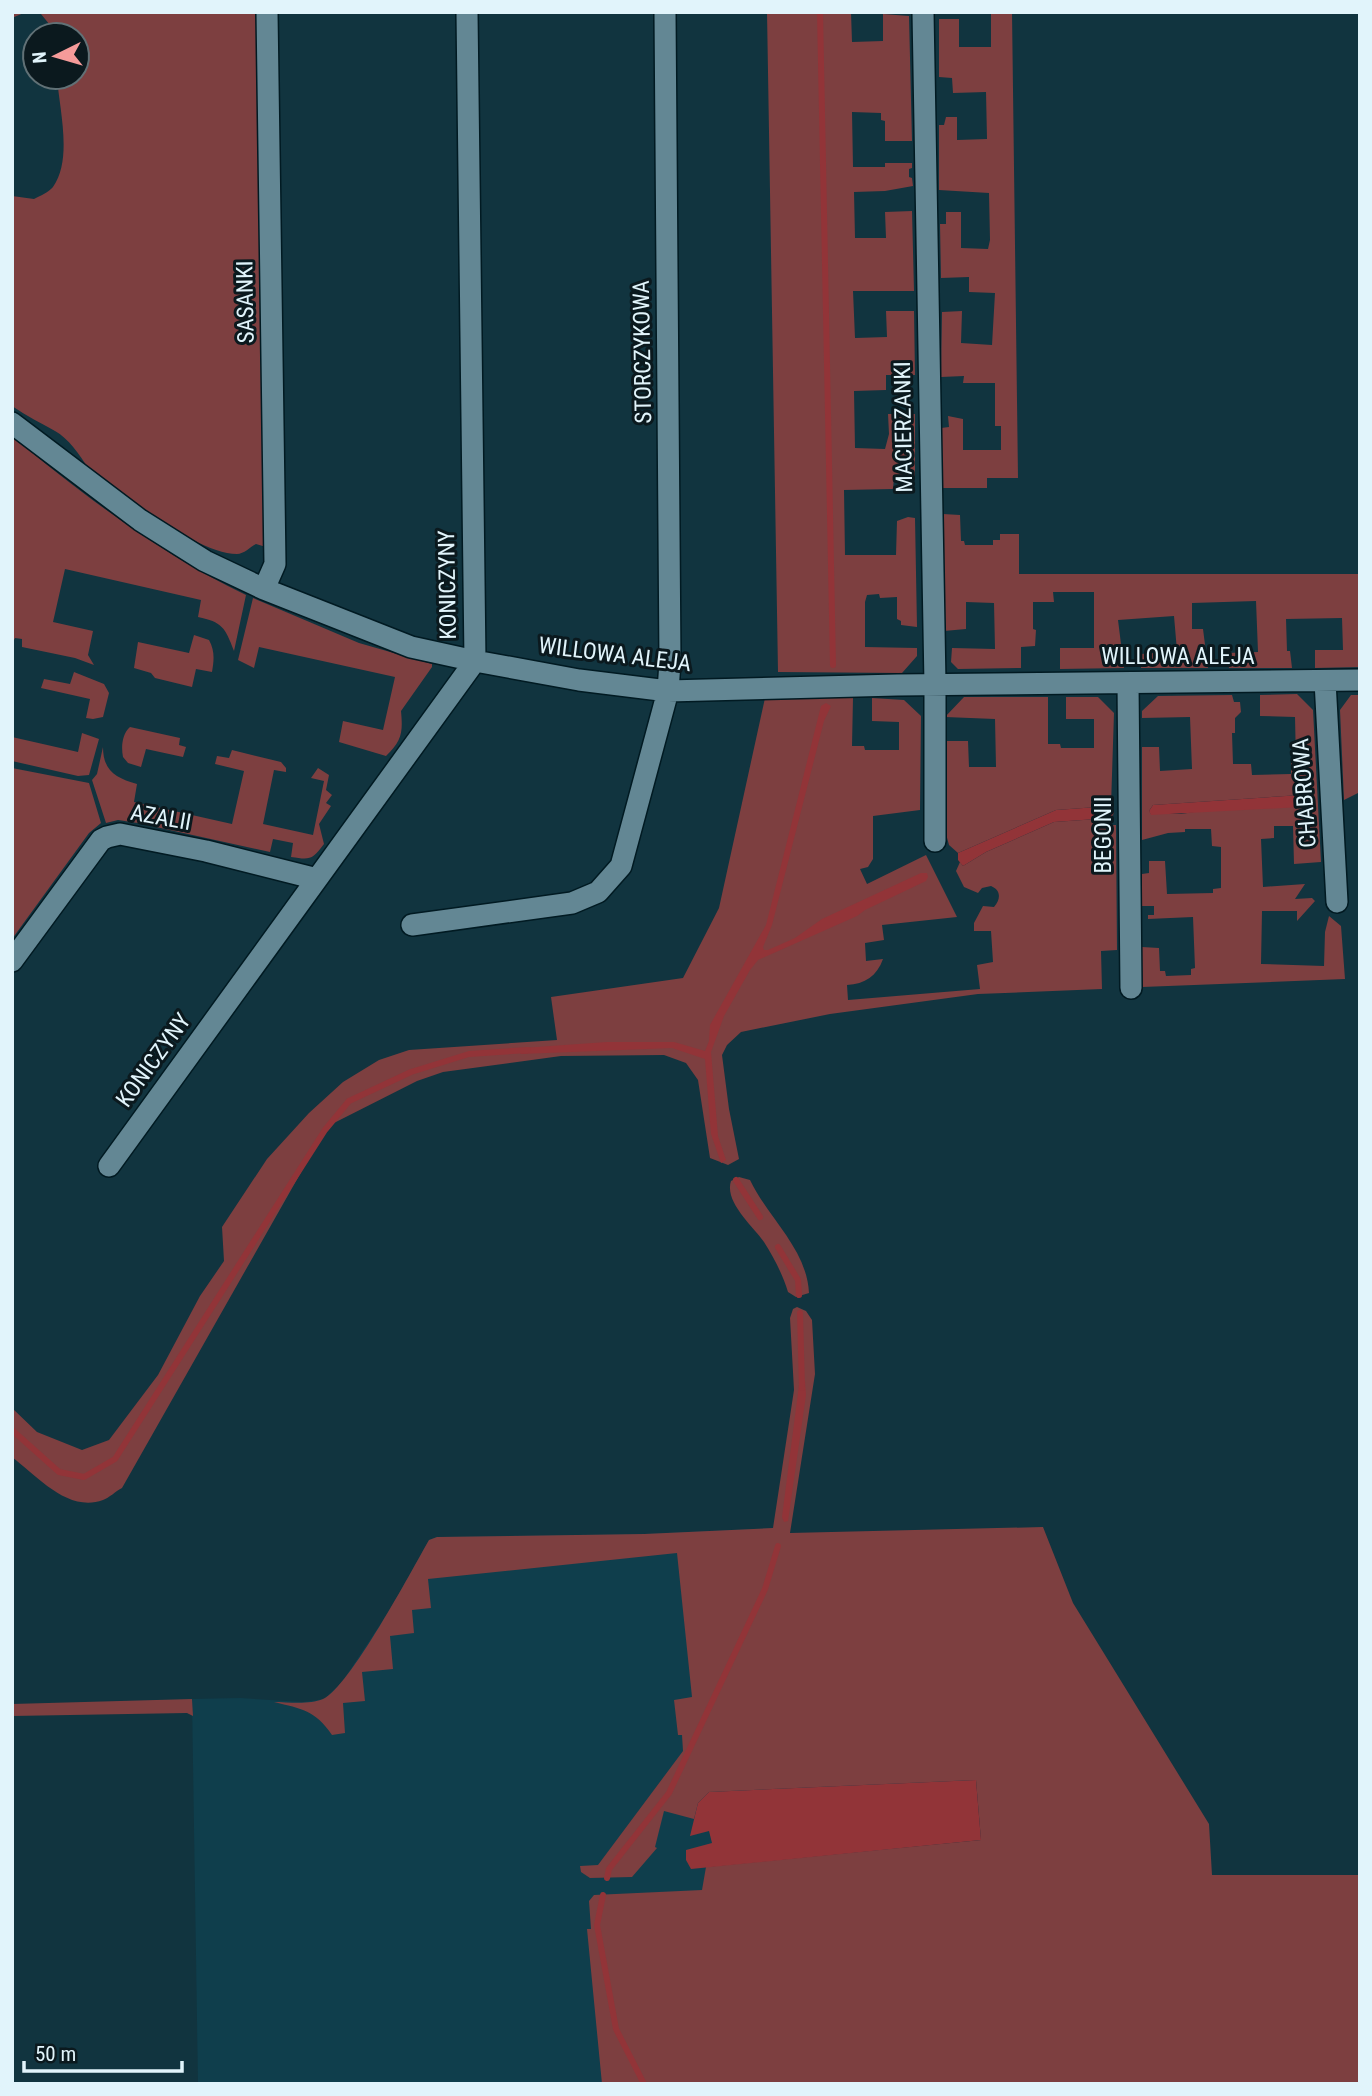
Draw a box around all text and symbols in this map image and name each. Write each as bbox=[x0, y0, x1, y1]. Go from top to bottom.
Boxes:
north arrow bbox=[21, 21, 91, 91]
text: N bbox=[28, 51, 52, 64]
street label: SASANKI bbox=[231, 260, 260, 344]
street label: STORCZYKOWA bbox=[628, 280, 657, 424]
street label: MACIERZANKI bbox=[889, 361, 918, 493]
street label: KONICZYNY bbox=[433, 530, 462, 640]
street label: WILLOWA ALEJA bbox=[537, 632, 693, 677]
street label: WILLOWA ALEJA bbox=[1101, 643, 1255, 670]
street label: CHABROWA bbox=[1287, 737, 1322, 849]
street label: BEGONII bbox=[1090, 796, 1117, 874]
street label: AZALII bbox=[128, 799, 193, 836]
street label: KONICZYNY bbox=[110, 1008, 196, 1112]
scale bar bbox=[24, 2030, 182, 2074]
text: 50 m bbox=[35, 2042, 76, 2066]

